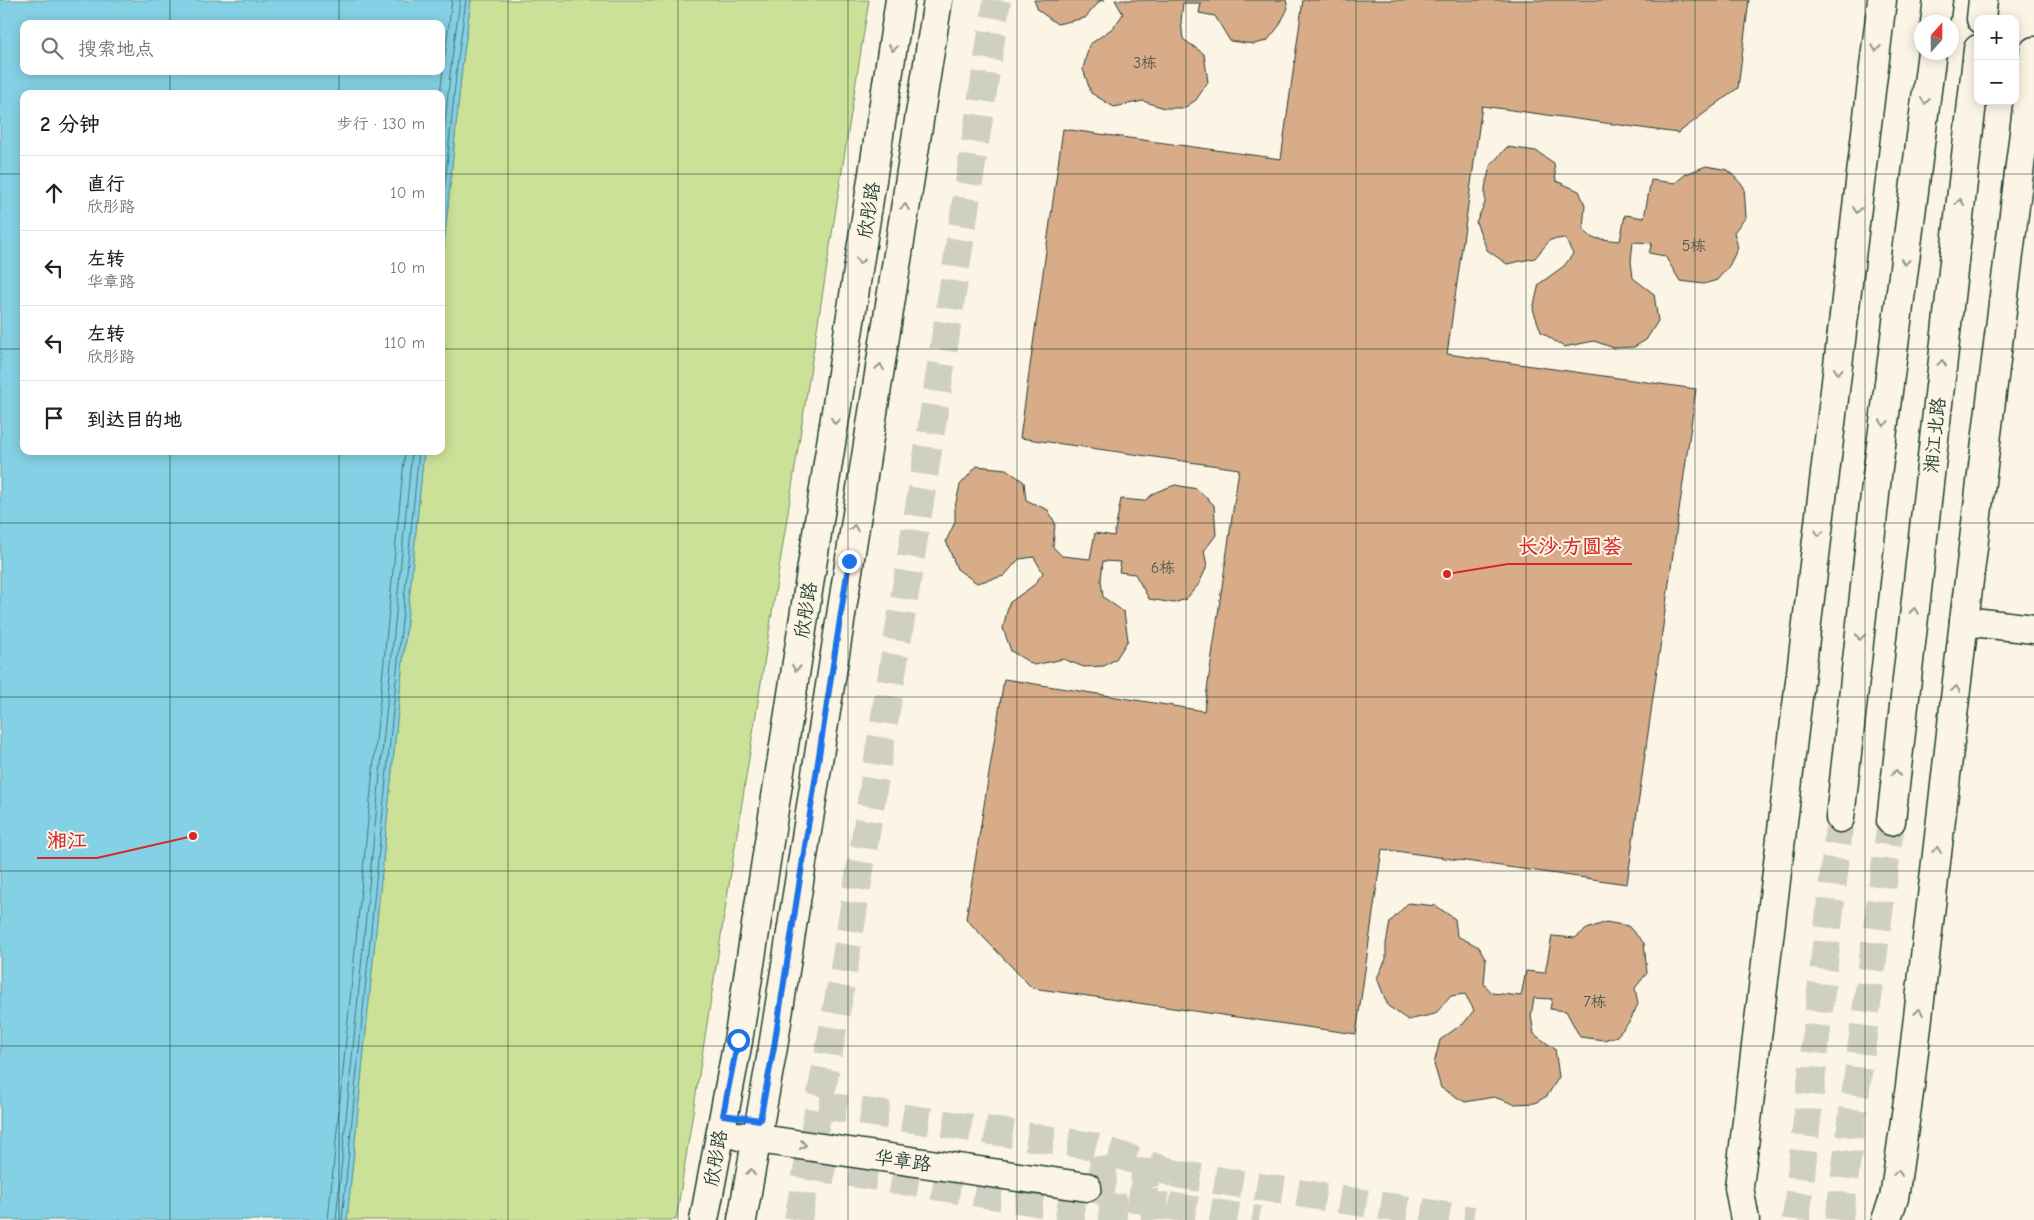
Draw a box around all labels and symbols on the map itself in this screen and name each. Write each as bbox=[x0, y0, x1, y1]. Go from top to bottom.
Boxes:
north arrow bbox=[1914, 15, 1959, 60]
one-way arrow bbox=[888, 45, 899, 53]
one-way arrow bbox=[1871, 45, 1882, 53]
house number: 3栋 bbox=[1133, 54, 1157, 72]
one-way arrow bbox=[1921, 97, 1931, 105]
street label: 欣彤路 bbox=[854, 180, 884, 240]
one-way arrow bbox=[1954, 197, 1965, 205]
one-way arrow bbox=[900, 202, 910, 211]
one-way arrow bbox=[1852, 206, 1863, 214]
house number: 5栋 bbox=[1682, 237, 1706, 255]
one-way arrow bbox=[855, 257, 866, 265]
one-way arrow bbox=[1900, 258, 1911, 266]
one-way arrow bbox=[1936, 359, 1947, 367]
one-way arrow bbox=[874, 363, 884, 372]
one-way arrow bbox=[1833, 367, 1844, 375]
street label: 湘江北路 bbox=[1920, 396, 1950, 474]
one-way arrow bbox=[830, 418, 841, 426]
one-way arrow bbox=[1879, 420, 1890, 428]
one-way arrow bbox=[849, 523, 859, 532]
callout: 长沙·方圆荟 bbox=[1508, 529, 1632, 564]
one-way arrow bbox=[1814, 529, 1825, 537]
text: 长沙·方圆荟 bbox=[1518, 535, 1622, 558]
route end bbox=[838, 550, 861, 573]
house number: 6栋 bbox=[1151, 559, 1175, 577]
street label: 欣彤路 bbox=[791, 580, 821, 640]
one-way arrow bbox=[1908, 607, 1919, 615]
one-way arrow bbox=[1855, 633, 1866, 641]
one-way arrow bbox=[791, 665, 802, 673]
one-way arrow bbox=[1950, 685, 1961, 693]
one-way arrow bbox=[1890, 769, 1901, 777]
callout: 湘江 bbox=[37, 823, 97, 858]
text: 湘江 bbox=[47, 829, 87, 852]
one-way arrow bbox=[1931, 846, 1942, 854]
house number: 7栋 bbox=[1583, 993, 1607, 1011]
one-way arrow bbox=[1913, 1008, 1924, 1016]
route start bbox=[727, 1029, 750, 1052]
street label: 欣彤路 bbox=[700, 1128, 732, 1188]
one-way arrow bbox=[799, 1140, 807, 1150]
street label: 华章路 bbox=[873, 1146, 933, 1176]
one-way arrow bbox=[745, 1168, 756, 1176]
one-way arrow bbox=[1892, 1169, 1902, 1177]

